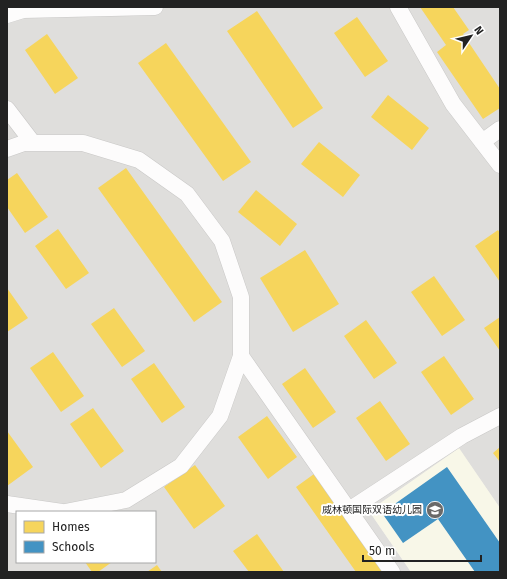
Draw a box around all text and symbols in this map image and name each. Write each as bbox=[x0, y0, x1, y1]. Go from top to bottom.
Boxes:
north arrow bbox=[451, 16, 491, 56]
text: N bbox=[471, 24, 486, 37]
school or university icon: 威林顿国际双语幼儿园 bbox=[425, 500, 445, 520]
place label: 威林顿国际双语幼儿园 bbox=[322, 504, 422, 516]
legend bbox=[16, 511, 156, 563]
text: Homes bbox=[52, 520, 90, 534]
scale bar bbox=[363, 537, 481, 563]
text: Schools bbox=[52, 540, 95, 554]
text: 50 m bbox=[369, 544, 395, 558]

